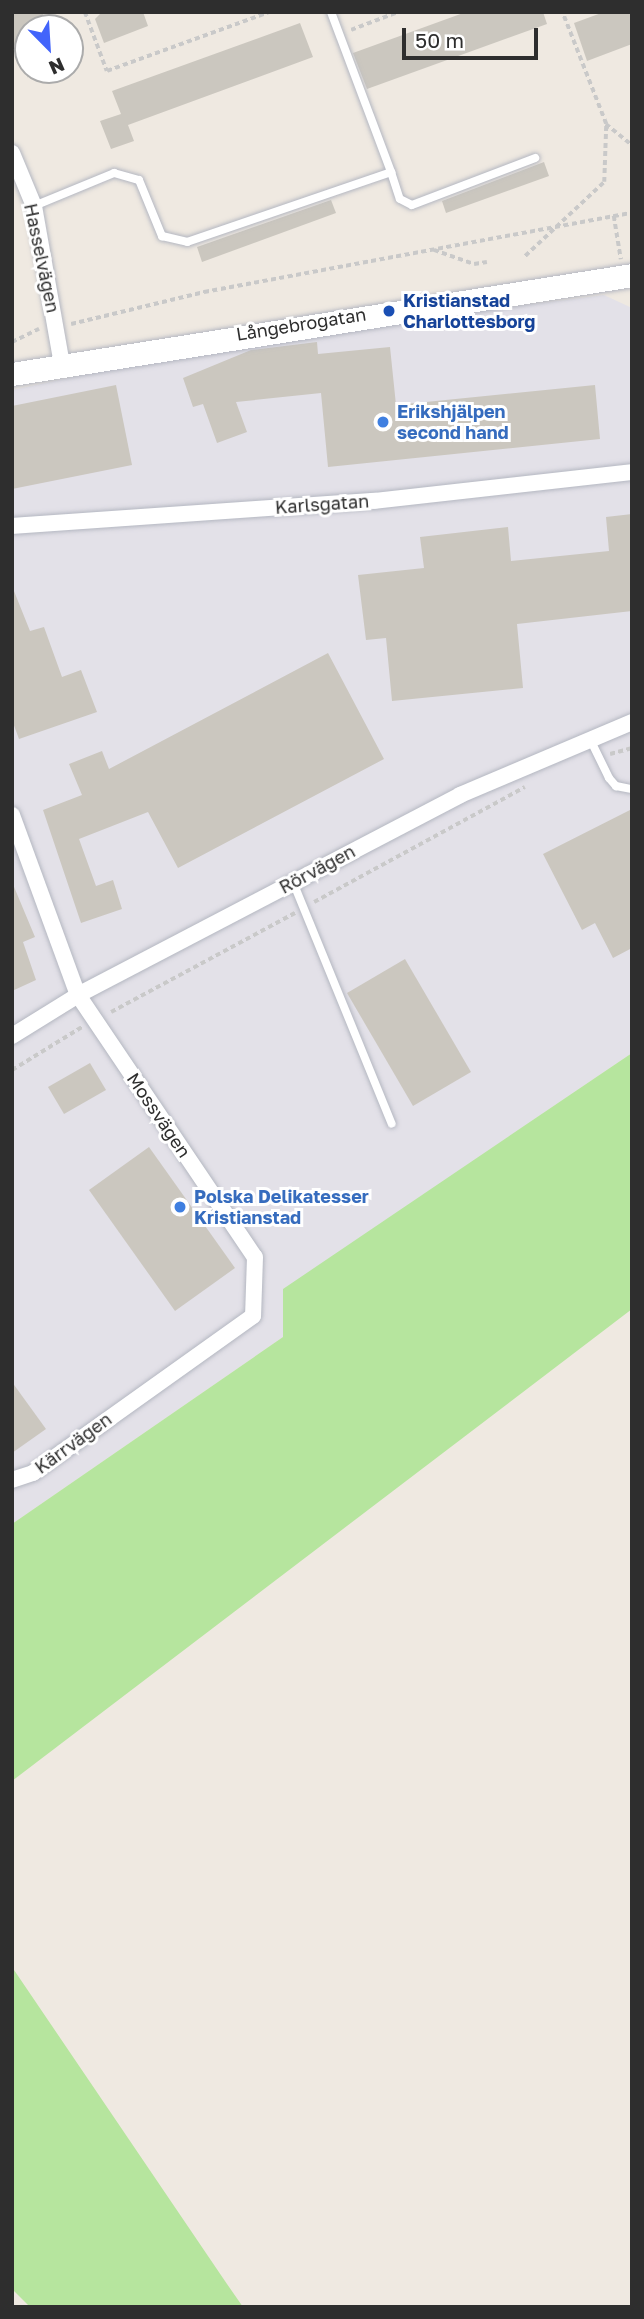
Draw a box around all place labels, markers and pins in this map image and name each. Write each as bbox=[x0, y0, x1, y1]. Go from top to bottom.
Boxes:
place label: Kristianstad Charlottesborg bbox=[403, 290, 535, 332]
marker: Kristianstad Charlottesborg bbox=[381, 303, 397, 319]
place label: Erikshjälpen second hand bbox=[397, 401, 509, 444]
marker: Erikshjälpen second hand bbox=[375, 414, 391, 430]
place label: Polska Delikatesser Kristianstad bbox=[194, 1186, 369, 1228]
marker: Polska Delikatesser Kristianstad bbox=[172, 1199, 188, 1215]

